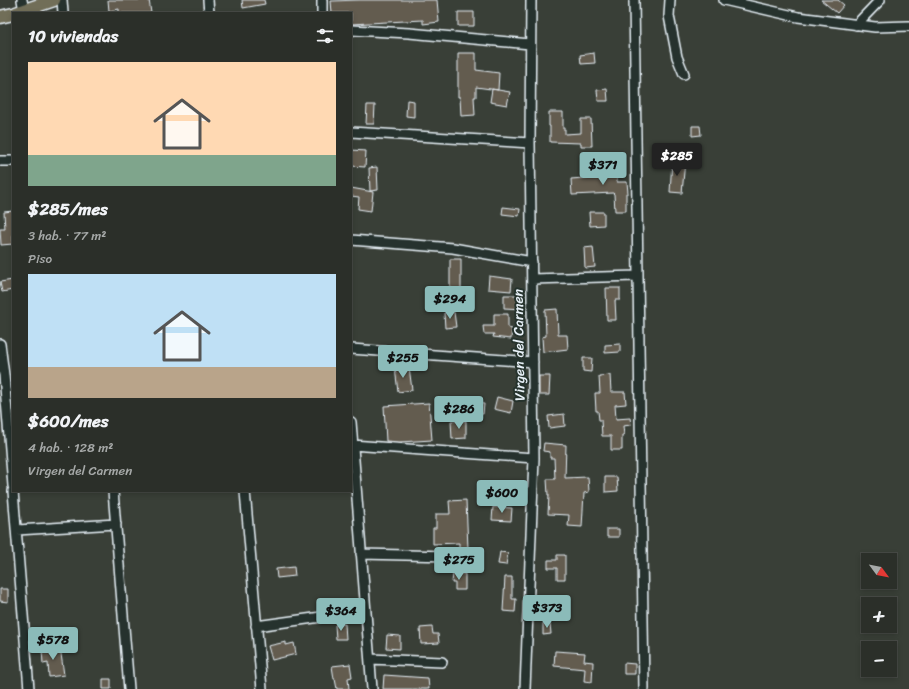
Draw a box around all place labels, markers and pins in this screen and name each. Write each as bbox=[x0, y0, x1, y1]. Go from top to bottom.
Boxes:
pin: $285 bbox=[653, 143, 701, 177]
pin: $371 bbox=[579, 152, 627, 186]
pin: $294 bbox=[426, 286, 474, 320]
pin: $255 bbox=[379, 345, 427, 379]
pin: $286 bbox=[435, 396, 483, 430]
pin: $600 bbox=[478, 480, 526, 514]
pin: $275 bbox=[435, 547, 483, 581]
pin: $373 bbox=[523, 595, 571, 629]
pin: $364 bbox=[317, 598, 365, 632]
pin: $578 bbox=[29, 627, 77, 661]

